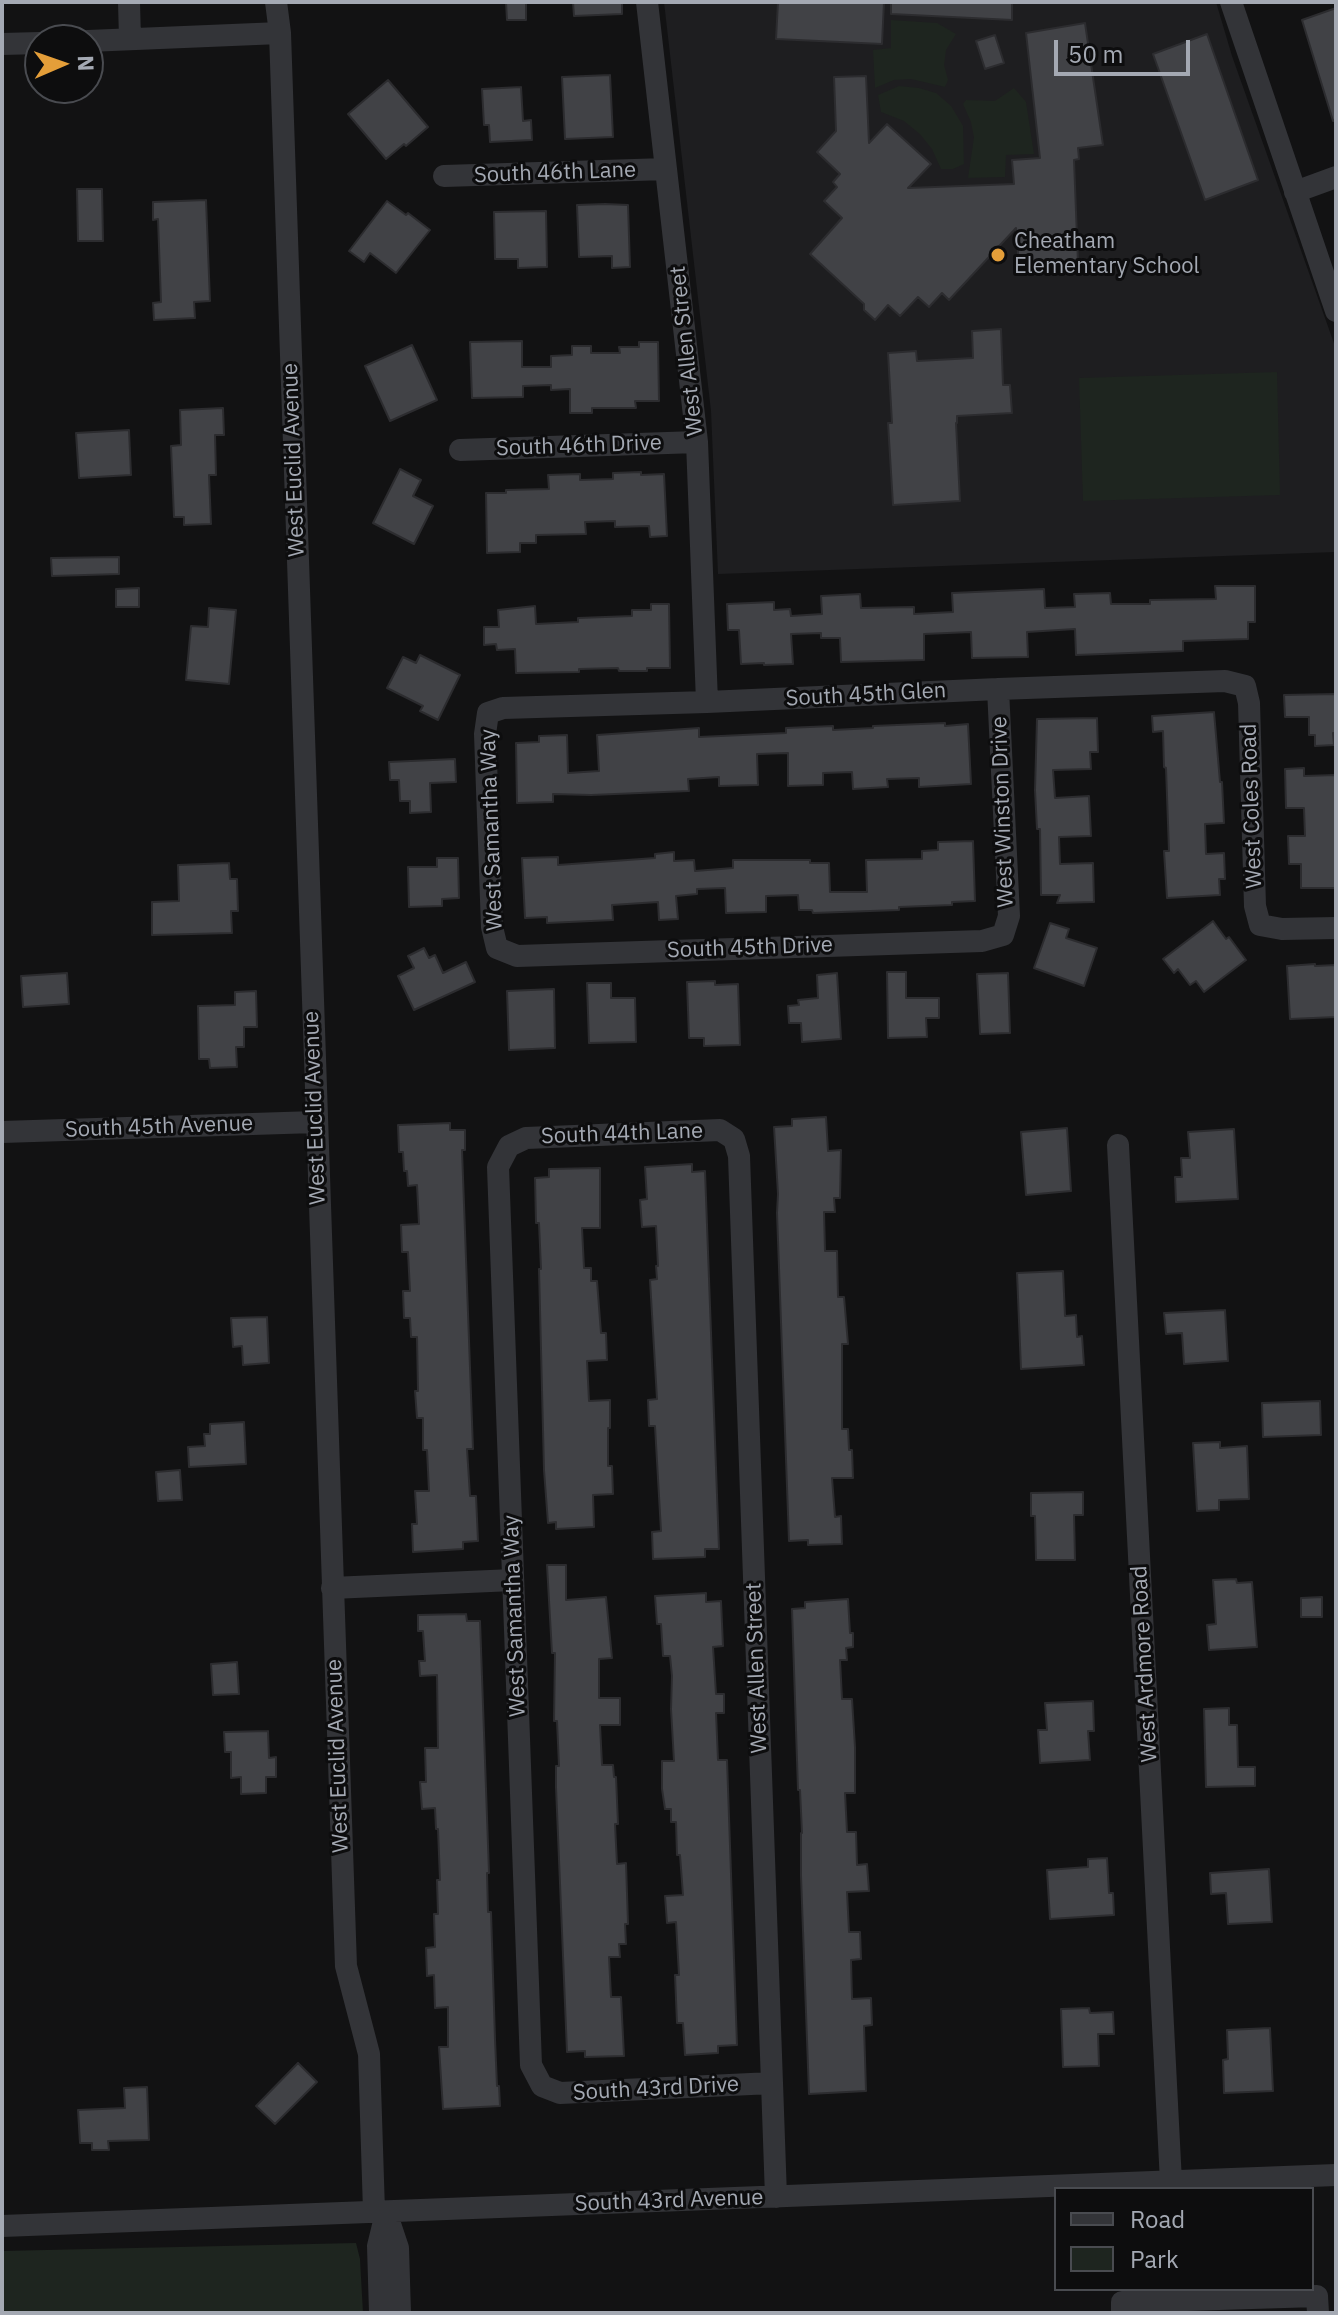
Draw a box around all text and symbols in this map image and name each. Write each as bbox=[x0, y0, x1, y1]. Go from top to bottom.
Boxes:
north arrow bbox=[24, 24, 104, 104]
scale bar bbox=[1058, 24, 1194, 74]
text: 50 m bbox=[1068, 38, 1123, 70]
text: N bbox=[72, 55, 101, 72]
street label: South 46th Lane bbox=[474, 157, 636, 189]
place label: Cheatham Elementary School bbox=[1014, 229, 1200, 280]
marker: Cheatham Elementary School bbox=[989, 246, 1007, 264]
street label: West Allen Street bbox=[665, 265, 709, 437]
street label: West Euclid Avenue bbox=[277, 363, 311, 557]
street label: South 46th Drive bbox=[496, 430, 662, 462]
street label: South 45th Glen bbox=[785, 678, 947, 712]
street label: West Winston Drive bbox=[986, 716, 1020, 908]
street label: West Coles Road bbox=[1236, 723, 1268, 889]
street label: West Samantha Way bbox=[475, 729, 509, 931]
street label: South 45th Drive bbox=[667, 932, 833, 964]
street label: West Euclid Avenue bbox=[298, 1011, 332, 1205]
street label: South 45th Avenue bbox=[64, 1111, 254, 1143]
street label: South 44th Lane bbox=[541, 1118, 703, 1150]
street label: West Samantha Way bbox=[498, 1515, 532, 1717]
street label: West Ardmore Road bbox=[1127, 1565, 1163, 1763]
street label: West Allen Street bbox=[741, 1582, 773, 1754]
street label: West Euclid Avenue bbox=[321, 1659, 355, 1853]
street label: South 43rd Drive bbox=[572, 2071, 740, 2107]
street label: South 43rd Avenue bbox=[574, 2185, 764, 2217]
legend bbox=[1054, 2187, 1314, 2291]
text: Road bbox=[1130, 2203, 1185, 2235]
text: Park bbox=[1130, 2243, 1179, 2275]

